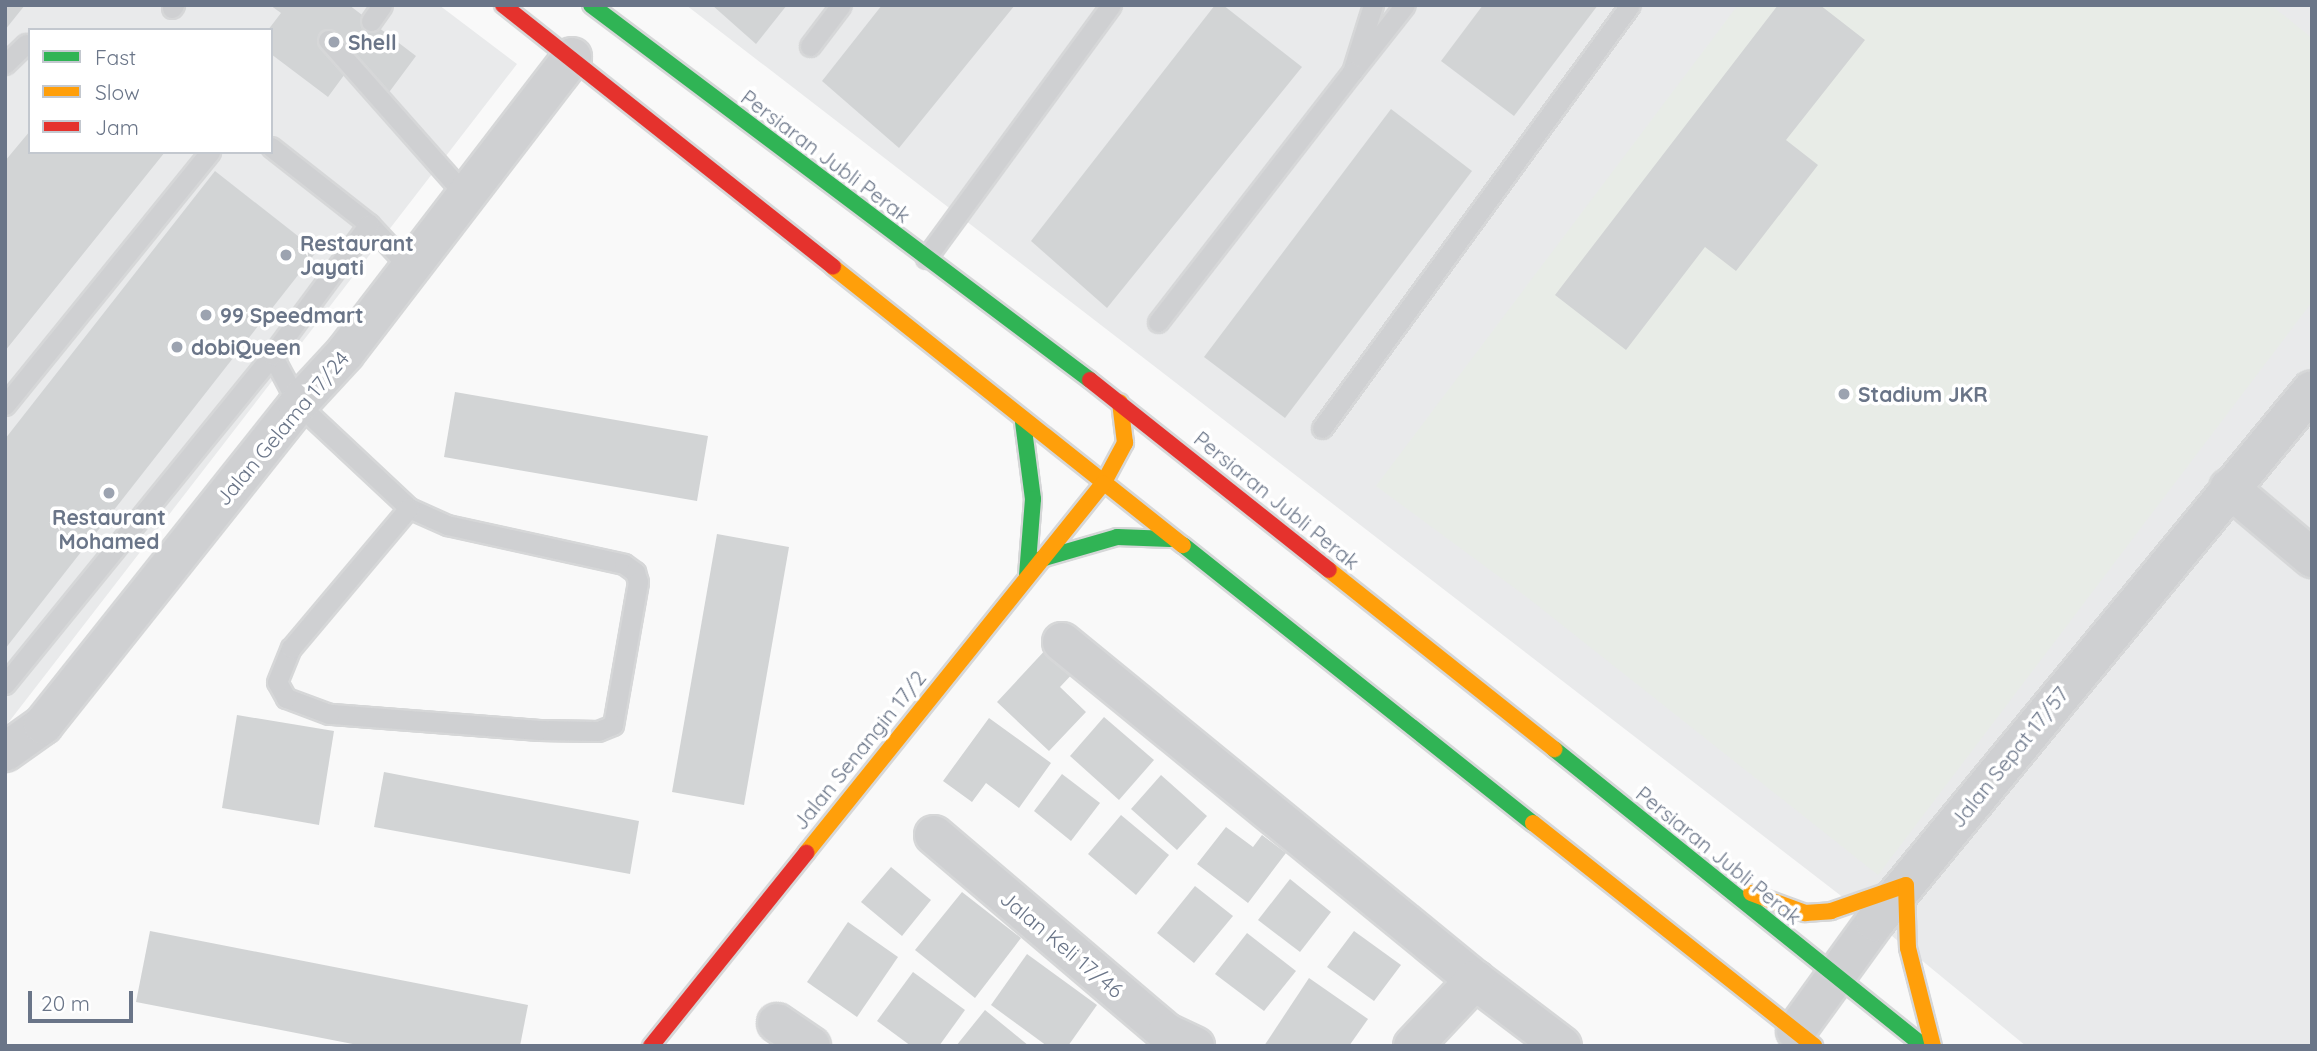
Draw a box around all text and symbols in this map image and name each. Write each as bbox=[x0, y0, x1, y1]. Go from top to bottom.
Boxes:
legend bbox=[28, 28, 273, 154]
place label: Shell bbox=[348, 29, 397, 55]
marker: Shell bbox=[326, 34, 342, 50]
text: Fast bbox=[95, 44, 136, 70]
text: Slow bbox=[95, 79, 140, 105]
street label: Persiaran Jubli Perak bbox=[736, 84, 916, 228]
text: Jam bbox=[95, 114, 139, 140]
place label: Restaurant Jayati bbox=[300, 230, 414, 280]
marker: Restaurant Jayati bbox=[278, 247, 294, 263]
place label: 99 Speedmart bbox=[220, 302, 364, 328]
marker: 99 Speedmart bbox=[198, 307, 214, 323]
place label: dobiQueen bbox=[191, 334, 301, 360]
marker: dobiQueen bbox=[169, 339, 185, 355]
street label: Jalan Gelama 17/24 bbox=[210, 346, 354, 510]
place label: Stadium JKR bbox=[1858, 381, 1988, 407]
marker: Stadium JKR bbox=[1836, 386, 1852, 402]
street label: Persiaran Jubli Perak bbox=[1189, 426, 1365, 574]
marker: Restaurant Mohamed bbox=[101, 485, 117, 501]
place label: Restaurant Mohamed bbox=[52, 504, 166, 554]
street label: Jalan Senangin 17/2 bbox=[787, 665, 931, 835]
street label: Jalan Sepat 17/57 bbox=[1945, 682, 2073, 832]
street label: Persiaran Jubli Perak bbox=[1631, 781, 1807, 929]
street label: Jalan Keli 17/46 bbox=[995, 885, 1129, 1003]
scale bar bbox=[32, 978, 136, 1022]
text: 20 m bbox=[41, 990, 90, 1016]

